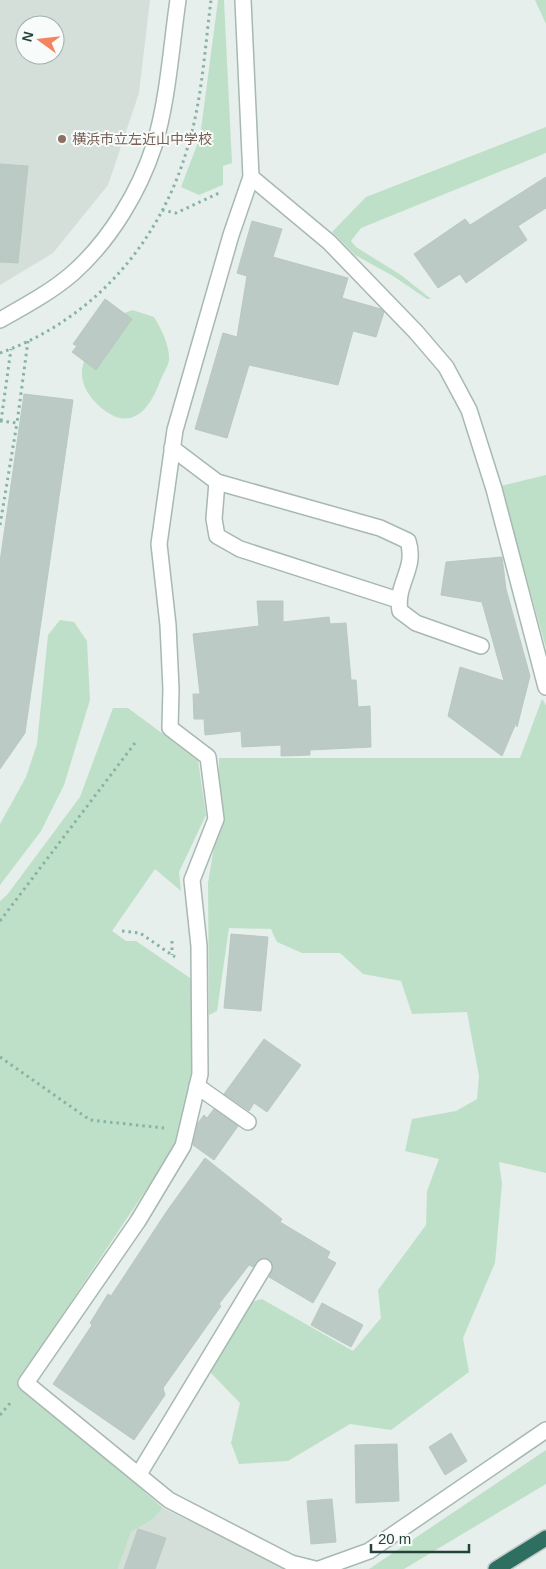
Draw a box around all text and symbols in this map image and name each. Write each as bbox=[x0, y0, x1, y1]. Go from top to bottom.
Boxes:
north arrow bbox=[15, 15, 65, 65]
text: N bbox=[18, 30, 36, 44]
place label: 横浜市立左近山中学校 bbox=[72, 131, 212, 147]
marker: 横浜市立左近山中学校 bbox=[56, 133, 68, 145]
scale bar bbox=[371, 1522, 468, 1554]
text: 20 m bbox=[378, 1530, 411, 1547]

